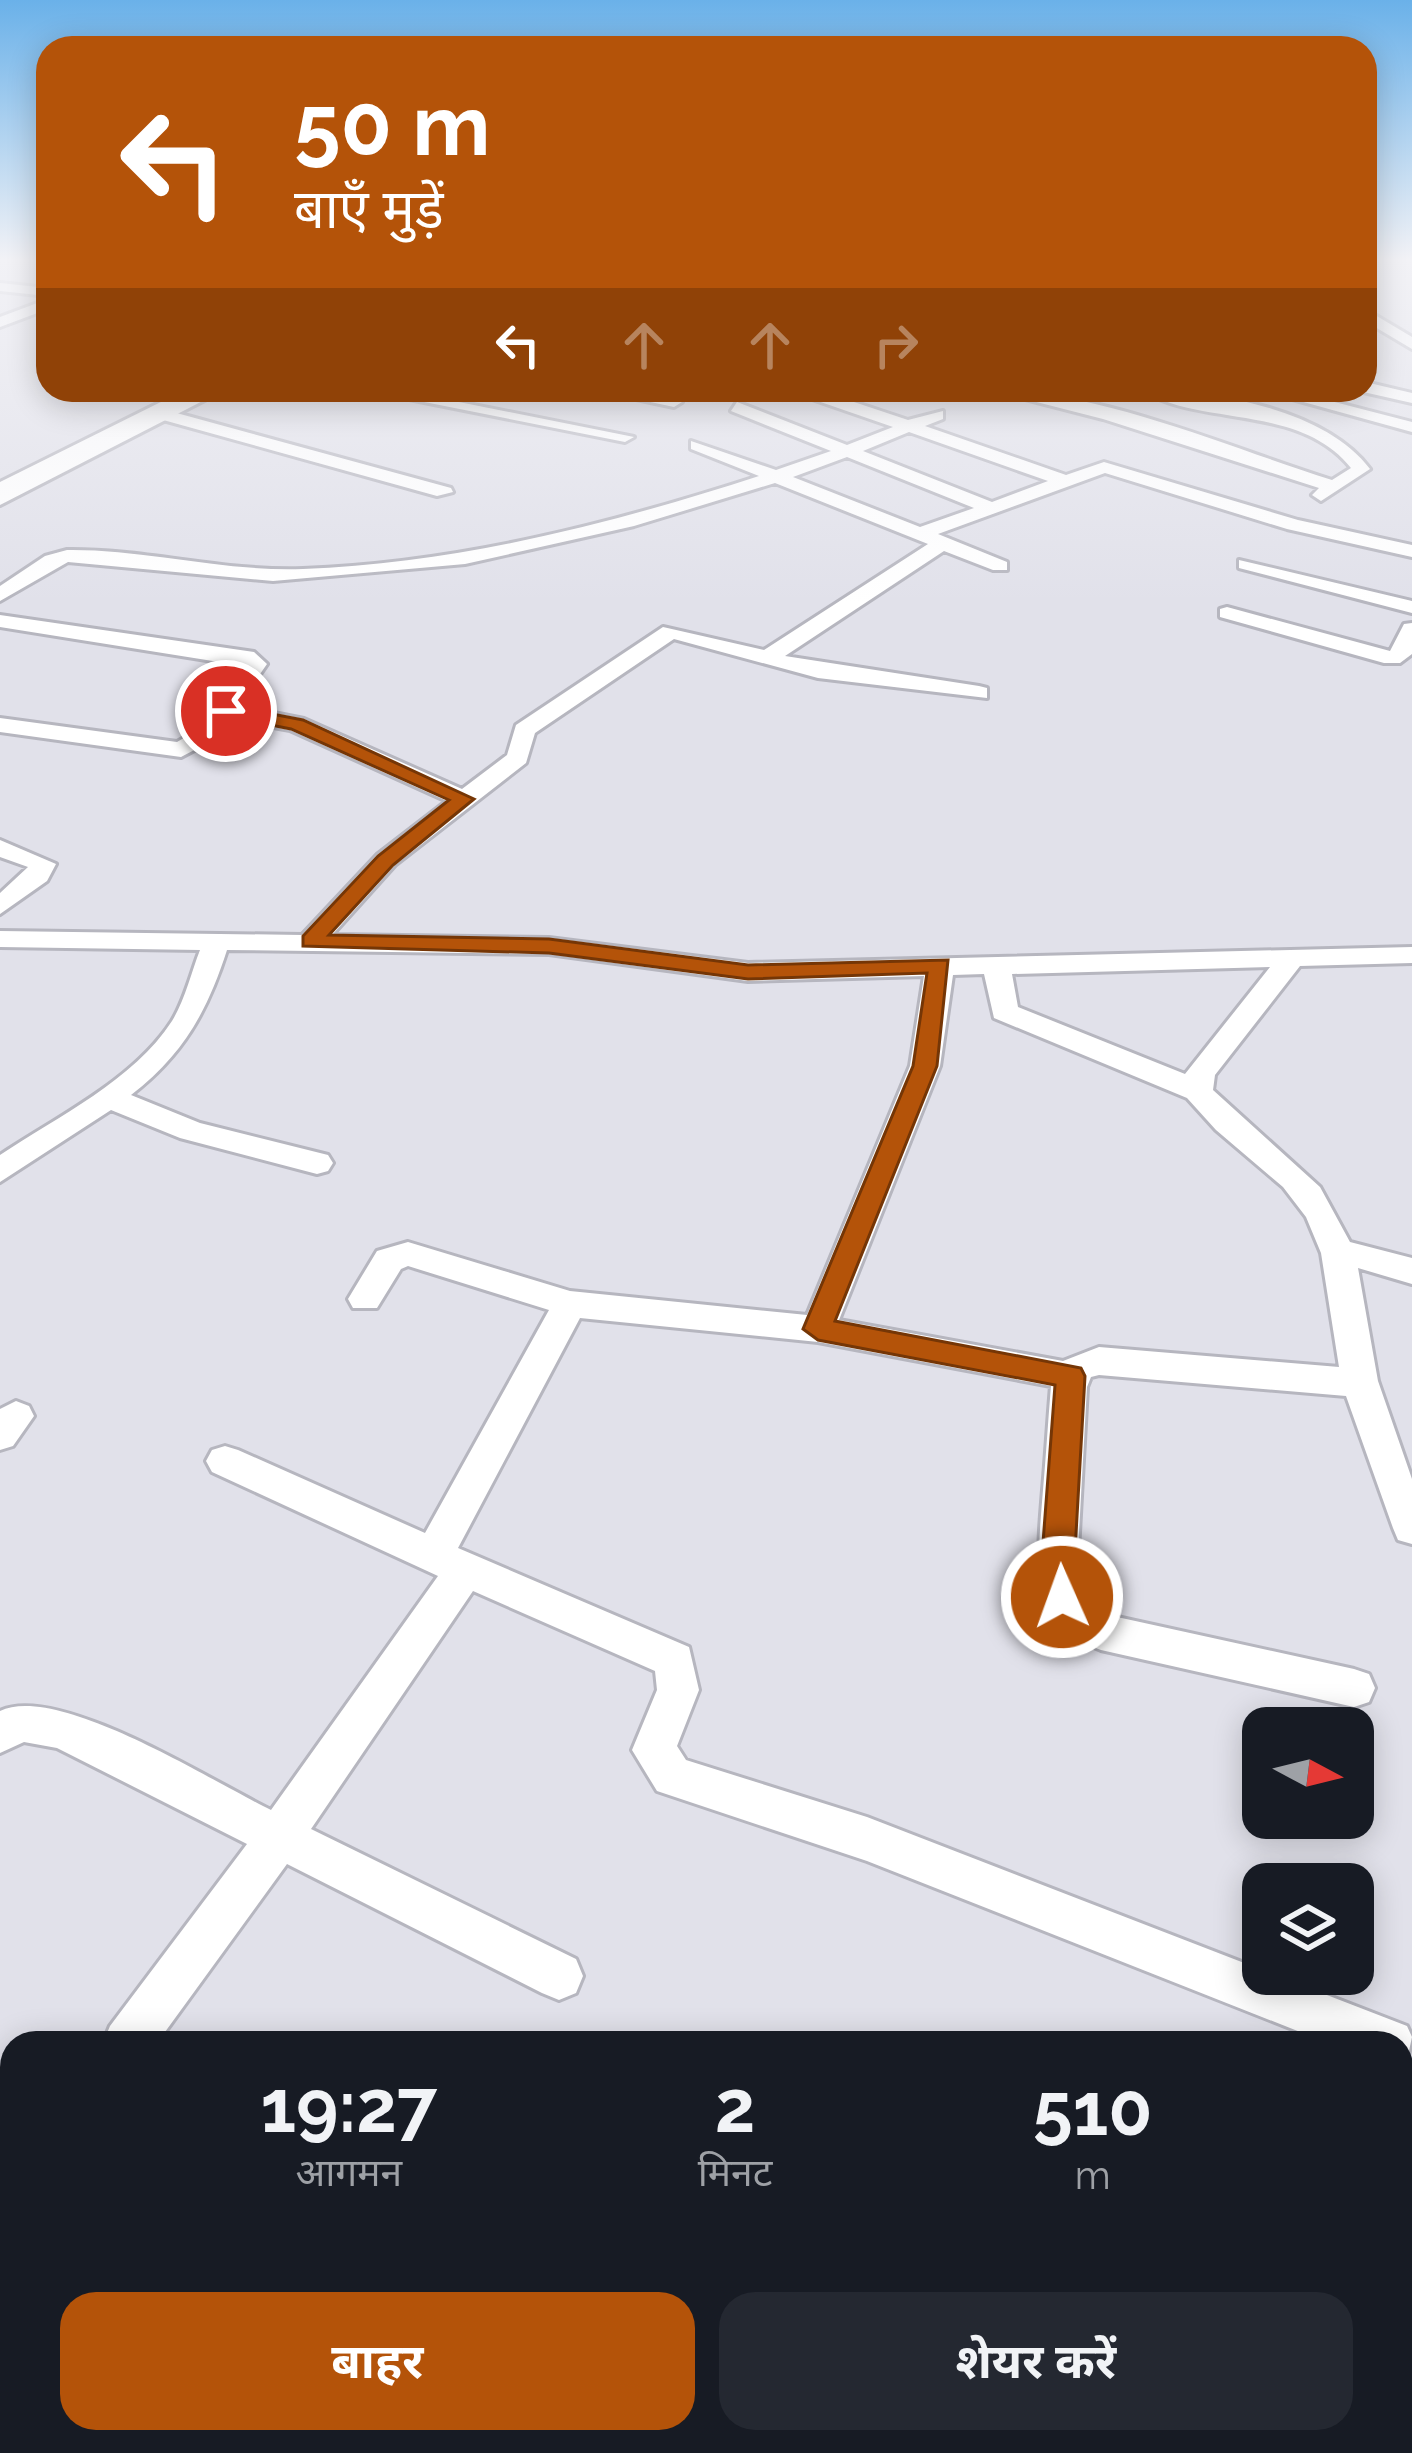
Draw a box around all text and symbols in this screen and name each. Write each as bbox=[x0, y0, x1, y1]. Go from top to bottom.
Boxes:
text: 50 m bbox=[294, 76, 490, 175]
icon: left bbox=[96, 84, 252, 240]
text: बाएँ मुड़ें bbox=[294, 177, 444, 241]
icon: left bbox=[485, 312, 551, 378]
icon: ahead bbox=[611, 312, 677, 378]
icon: ahead bbox=[737, 312, 803, 378]
icon: right bbox=[863, 312, 929, 378]
pin bbox=[175, 660, 277, 762]
icon: arrive bbox=[193, 678, 259, 744]
position arrow bbox=[999, 1534, 1125, 1660]
north arrow bbox=[1242, 1707, 1374, 1839]
map controls bbox=[1242, 1707, 1374, 1995]
button: layers bbox=[1242, 1863, 1374, 1995]
text: 19:27 bbox=[260, 2064, 437, 2149]
text: 2 bbox=[715, 2064, 755, 2149]
text: 510 bbox=[1033, 2067, 1153, 2152]
text: आगमन bbox=[295, 2149, 402, 2195]
text: मिनट bbox=[698, 2149, 772, 2195]
text: m bbox=[1075, 2152, 1111, 2198]
button: बाहर bbox=[60, 2292, 695, 2430]
button: शेयर करें bbox=[719, 2292, 1353, 2430]

